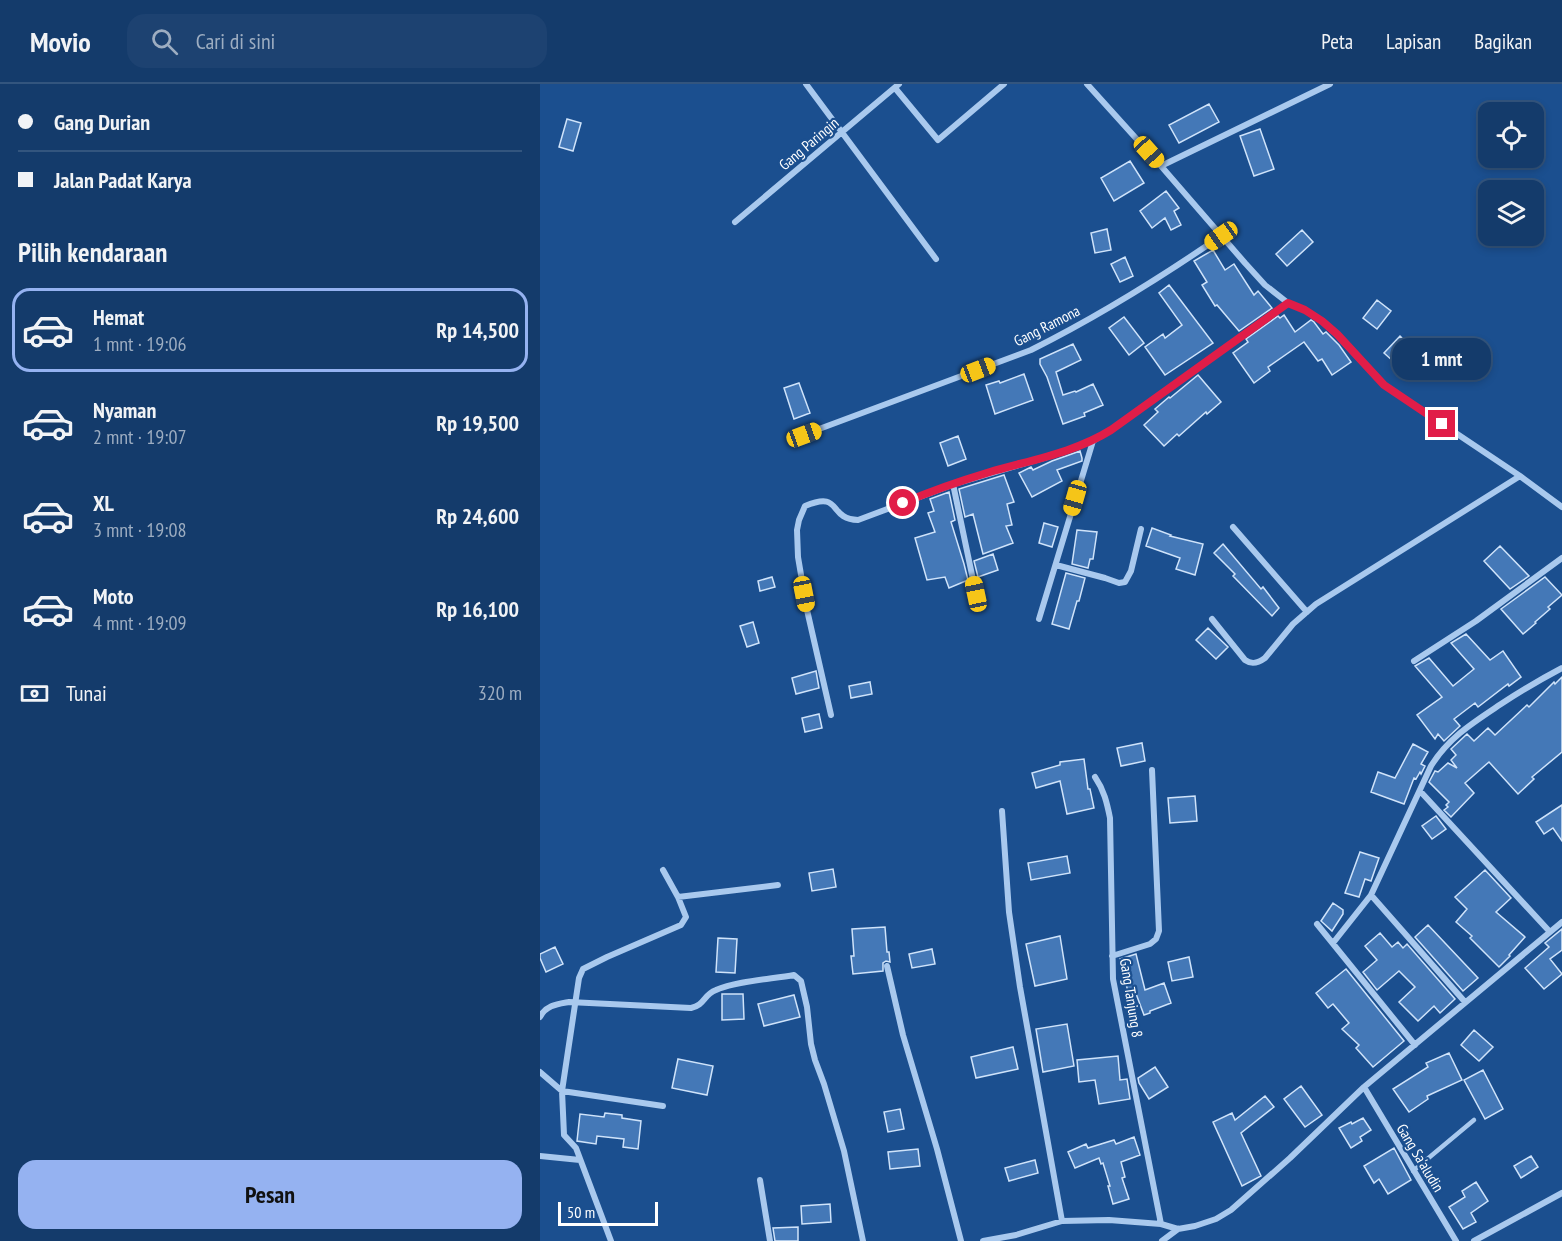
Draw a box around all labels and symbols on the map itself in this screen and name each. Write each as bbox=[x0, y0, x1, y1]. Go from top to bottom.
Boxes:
street label: Gang Paringin bbox=[775, 113, 842, 174]
car bbox=[1130, 133, 1168, 171]
car bbox=[1201, 218, 1241, 254]
street label: Gang Ramona bbox=[1011, 301, 1083, 350]
callout: 1 mnt bbox=[1392, 337, 1492, 379]
car bbox=[958, 355, 998, 385]
route end bbox=[1428, 410, 1455, 437]
car bbox=[784, 420, 824, 450]
car bbox=[1061, 478, 1089, 518]
route start bbox=[889, 489, 916, 516]
car bbox=[792, 575, 816, 613]
car bbox=[963, 575, 989, 613]
street label: Gang Tanjung 8 bbox=[1116, 957, 1147, 1039]
street label: Gang Sa'aludin bbox=[1393, 1120, 1448, 1195]
scale bar bbox=[558, 1199, 658, 1226]

